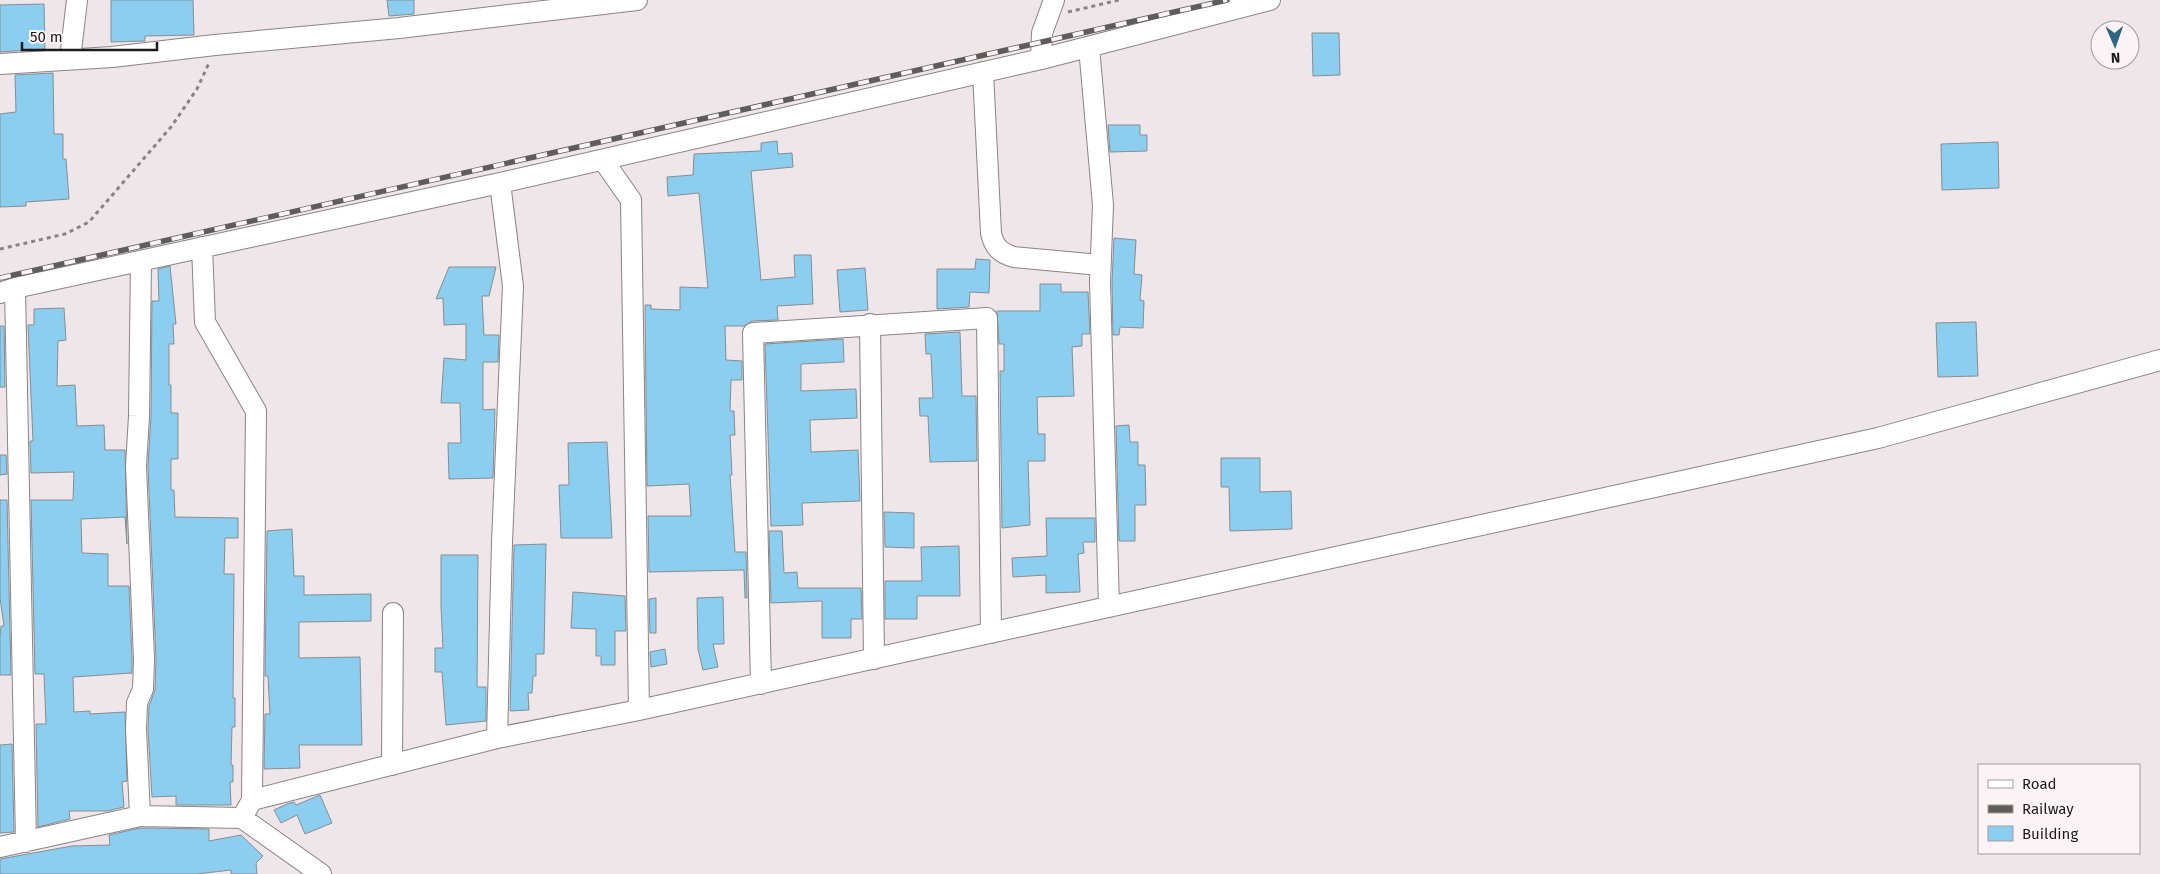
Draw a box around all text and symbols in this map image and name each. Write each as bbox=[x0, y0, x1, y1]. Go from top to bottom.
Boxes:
scale bar bbox=[22, 20, 158, 52]
north arrow bbox=[2090, 20, 2140, 70]
text: 50 m bbox=[30, 28, 63, 46]
text: N bbox=[2110, 49, 2120, 66]
legend bbox=[1978, 764, 2140, 854]
text: Road bbox=[2022, 775, 2057, 793]
text: Railway bbox=[2022, 800, 2074, 818]
text: Building bbox=[2022, 825, 2078, 843]

